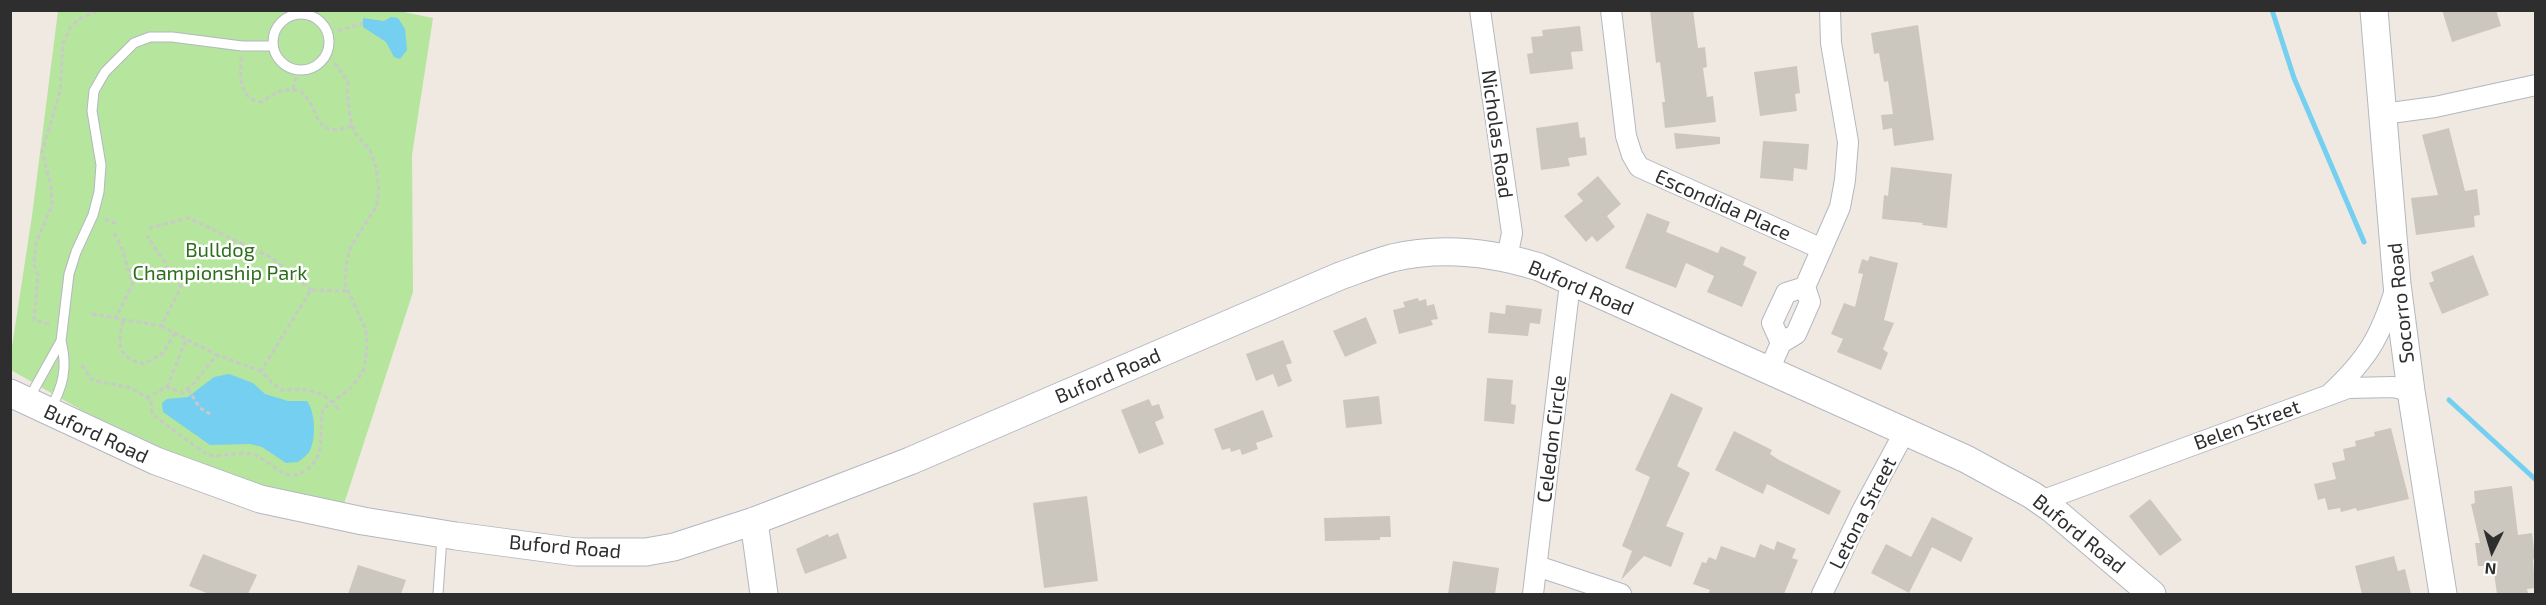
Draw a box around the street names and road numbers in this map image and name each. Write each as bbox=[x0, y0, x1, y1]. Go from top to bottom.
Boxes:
street label: Nicholas Road bbox=[1476, 68, 1518, 200]
street label: Escondida Place bbox=[1651, 164, 1795, 246]
street label: Socorro Road bbox=[2383, 241, 2419, 365]
street label: Buford Road bbox=[1525, 255, 1637, 321]
street label: Buford Road bbox=[1052, 343, 1164, 409]
street label: Celedon Circle bbox=[1532, 374, 1572, 504]
street label: Belen Street bbox=[2191, 395, 2303, 455]
street label: Buford Road bbox=[40, 399, 152, 469]
street label: Letona Street bbox=[1824, 453, 1902, 573]
street label: Buford Road bbox=[2028, 489, 2130, 579]
street label: Buford Road bbox=[508, 530, 622, 564]

